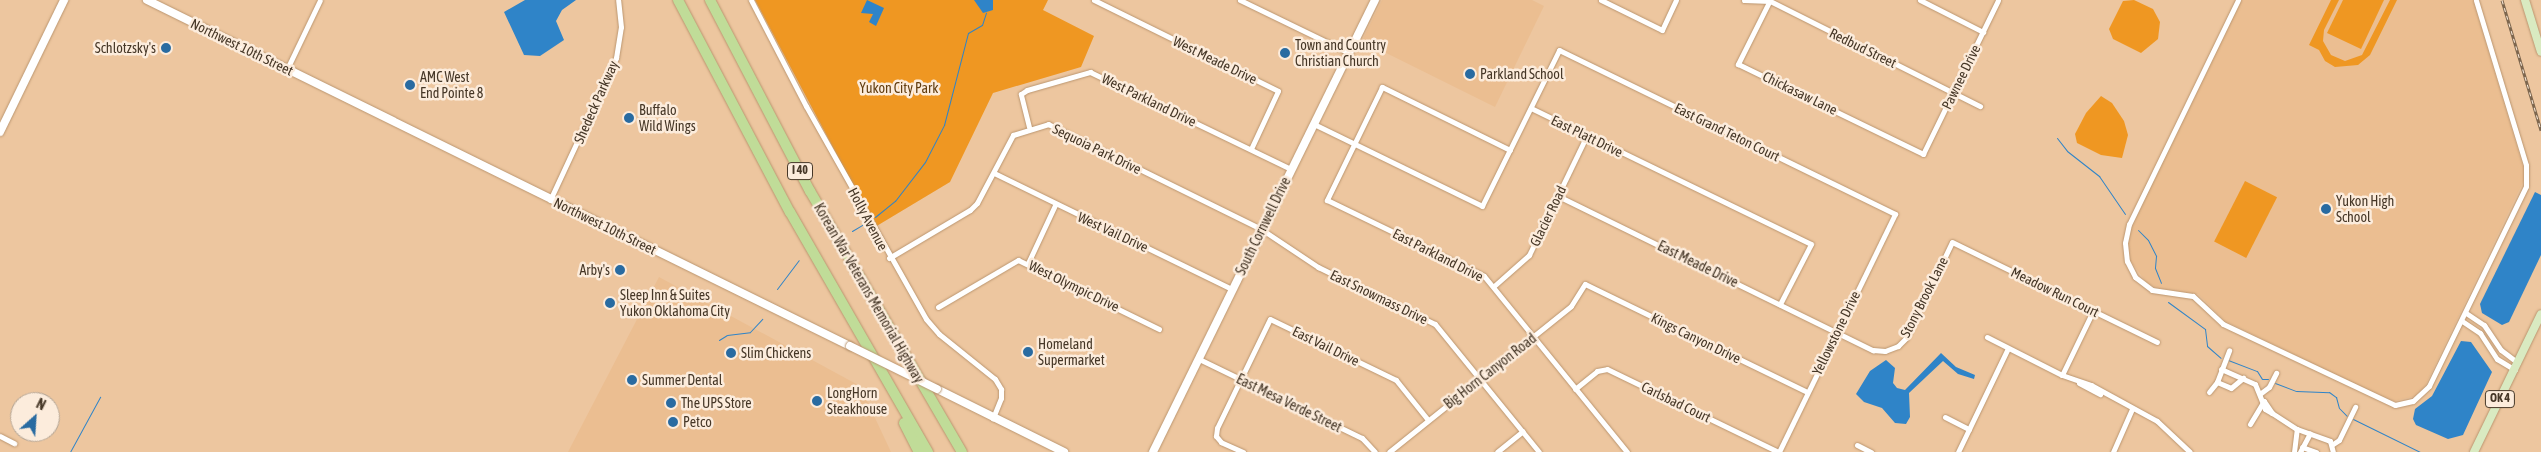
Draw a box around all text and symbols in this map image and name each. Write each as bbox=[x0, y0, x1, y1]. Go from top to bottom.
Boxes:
street label: Northwest 10th Street bbox=[188, 15, 296, 79]
street label: Redbud Street bbox=[1827, 25, 1899, 71]
street label: West Meade Drive bbox=[1170, 32, 1260, 88]
place label: Town and Country Christian Church bbox=[1295, 37, 1386, 70]
place label: Schlotzsky's bbox=[95, 40, 156, 56]
marker: Schlotzsky's bbox=[160, 42, 172, 54]
street label: Pawnee Drive bbox=[1938, 42, 1984, 112]
marker: Town and Country Christian Church bbox=[1279, 47, 1291, 59]
street label: Shedeck Parkway bbox=[570, 58, 622, 146]
place label: Parkland School bbox=[1480, 66, 1564, 82]
marker: Parkland School bbox=[1464, 68, 1476, 80]
street label: Chickasaw Lane bbox=[1760, 68, 1840, 118]
place label: AMC West End Pointe 8 bbox=[420, 69, 483, 102]
street label: West Parkland Drive bbox=[1099, 70, 1199, 130]
marker: AMC West End Pointe 8 bbox=[404, 79, 416, 91]
park label: Yukon City Park bbox=[860, 80, 938, 96]
street label: East Grand Teton Court bbox=[1672, 99, 1782, 165]
place label: Buffalo Wild Wings bbox=[639, 102, 696, 134]
street label: East Platt Drive bbox=[1548, 111, 1626, 161]
marker: Buffalo Wild Wings bbox=[623, 112, 635, 124]
street label: Sequoia Park Drive bbox=[1050, 120, 1144, 178]
road number: I 40 bbox=[786, 162, 814, 180]
street label: South Cornwell Drive bbox=[1232, 174, 1294, 278]
street label: Glacier Road bbox=[1526, 183, 1570, 249]
street label: Holly Avenue bbox=[845, 185, 891, 253]
place label: Yukon High School bbox=[2336, 193, 2394, 226]
street label: Northwest 10th Street bbox=[551, 194, 659, 258]
street label: Korean War Veterans Memorial Highway bbox=[811, 200, 927, 386]
marker: Yukon High School bbox=[2320, 203, 2332, 215]
street label: West Vail Drive bbox=[1075, 208, 1151, 256]
street label: East Parkland Drive bbox=[1390, 225, 1486, 285]
street label: East Meade Drive bbox=[1655, 237, 1741, 291]
street label: Stony Brook Lane bbox=[1897, 254, 1951, 340]
street label: West Olympic Drive bbox=[1026, 257, 1122, 315]
place label: Arby's bbox=[580, 262, 610, 278]
street label: Meadow Run Court bbox=[2008, 263, 2102, 321]
marker: Arby's bbox=[614, 264, 626, 276]
street label: East Snowmass Drive bbox=[1328, 266, 1430, 328]
place label: Sleep Inn & Suites Yukon Oklahoma City bbox=[620, 287, 730, 320]
street label: Yellowstone Drive bbox=[1808, 288, 1864, 378]
marker: Sleep Inn & Suites Yukon Oklahoma City bbox=[604, 297, 616, 309]
street label: Kings Canyon Drive bbox=[1649, 309, 1743, 367]
street label: East Vail Drive bbox=[1290, 323, 1362, 369]
street label: Big Horn Canyon Road bbox=[1440, 330, 1540, 412]
place label: Homeland Supermarket bbox=[1038, 336, 1105, 368]
place label: Slim Chickens bbox=[741, 345, 811, 361]
marker: Homeland Supermarket bbox=[1022, 346, 1034, 358]
marker: Slim Chickens bbox=[725, 347, 737, 359]
street label: East Mesa Verde Street bbox=[1234, 370, 1344, 436]
place label: Summer Dental bbox=[642, 372, 722, 388]
marker: Summer Dental bbox=[626, 374, 638, 386]
street label: Carlsbad Court bbox=[1639, 378, 1713, 426]
place label: LongHorn Steakhouse bbox=[827, 385, 887, 418]
road number: OK 4 bbox=[2484, 389, 2516, 408]
north arrow bbox=[10, 392, 60, 442]
text: N bbox=[34, 395, 48, 413]
place label: The UPS Store bbox=[681, 395, 752, 411]
marker: LongHorn Steakhouse bbox=[811, 395, 823, 407]
marker: The UPS Store bbox=[665, 397, 677, 409]
place label: Petco bbox=[683, 414, 712, 430]
marker: Petco bbox=[667, 416, 679, 428]

